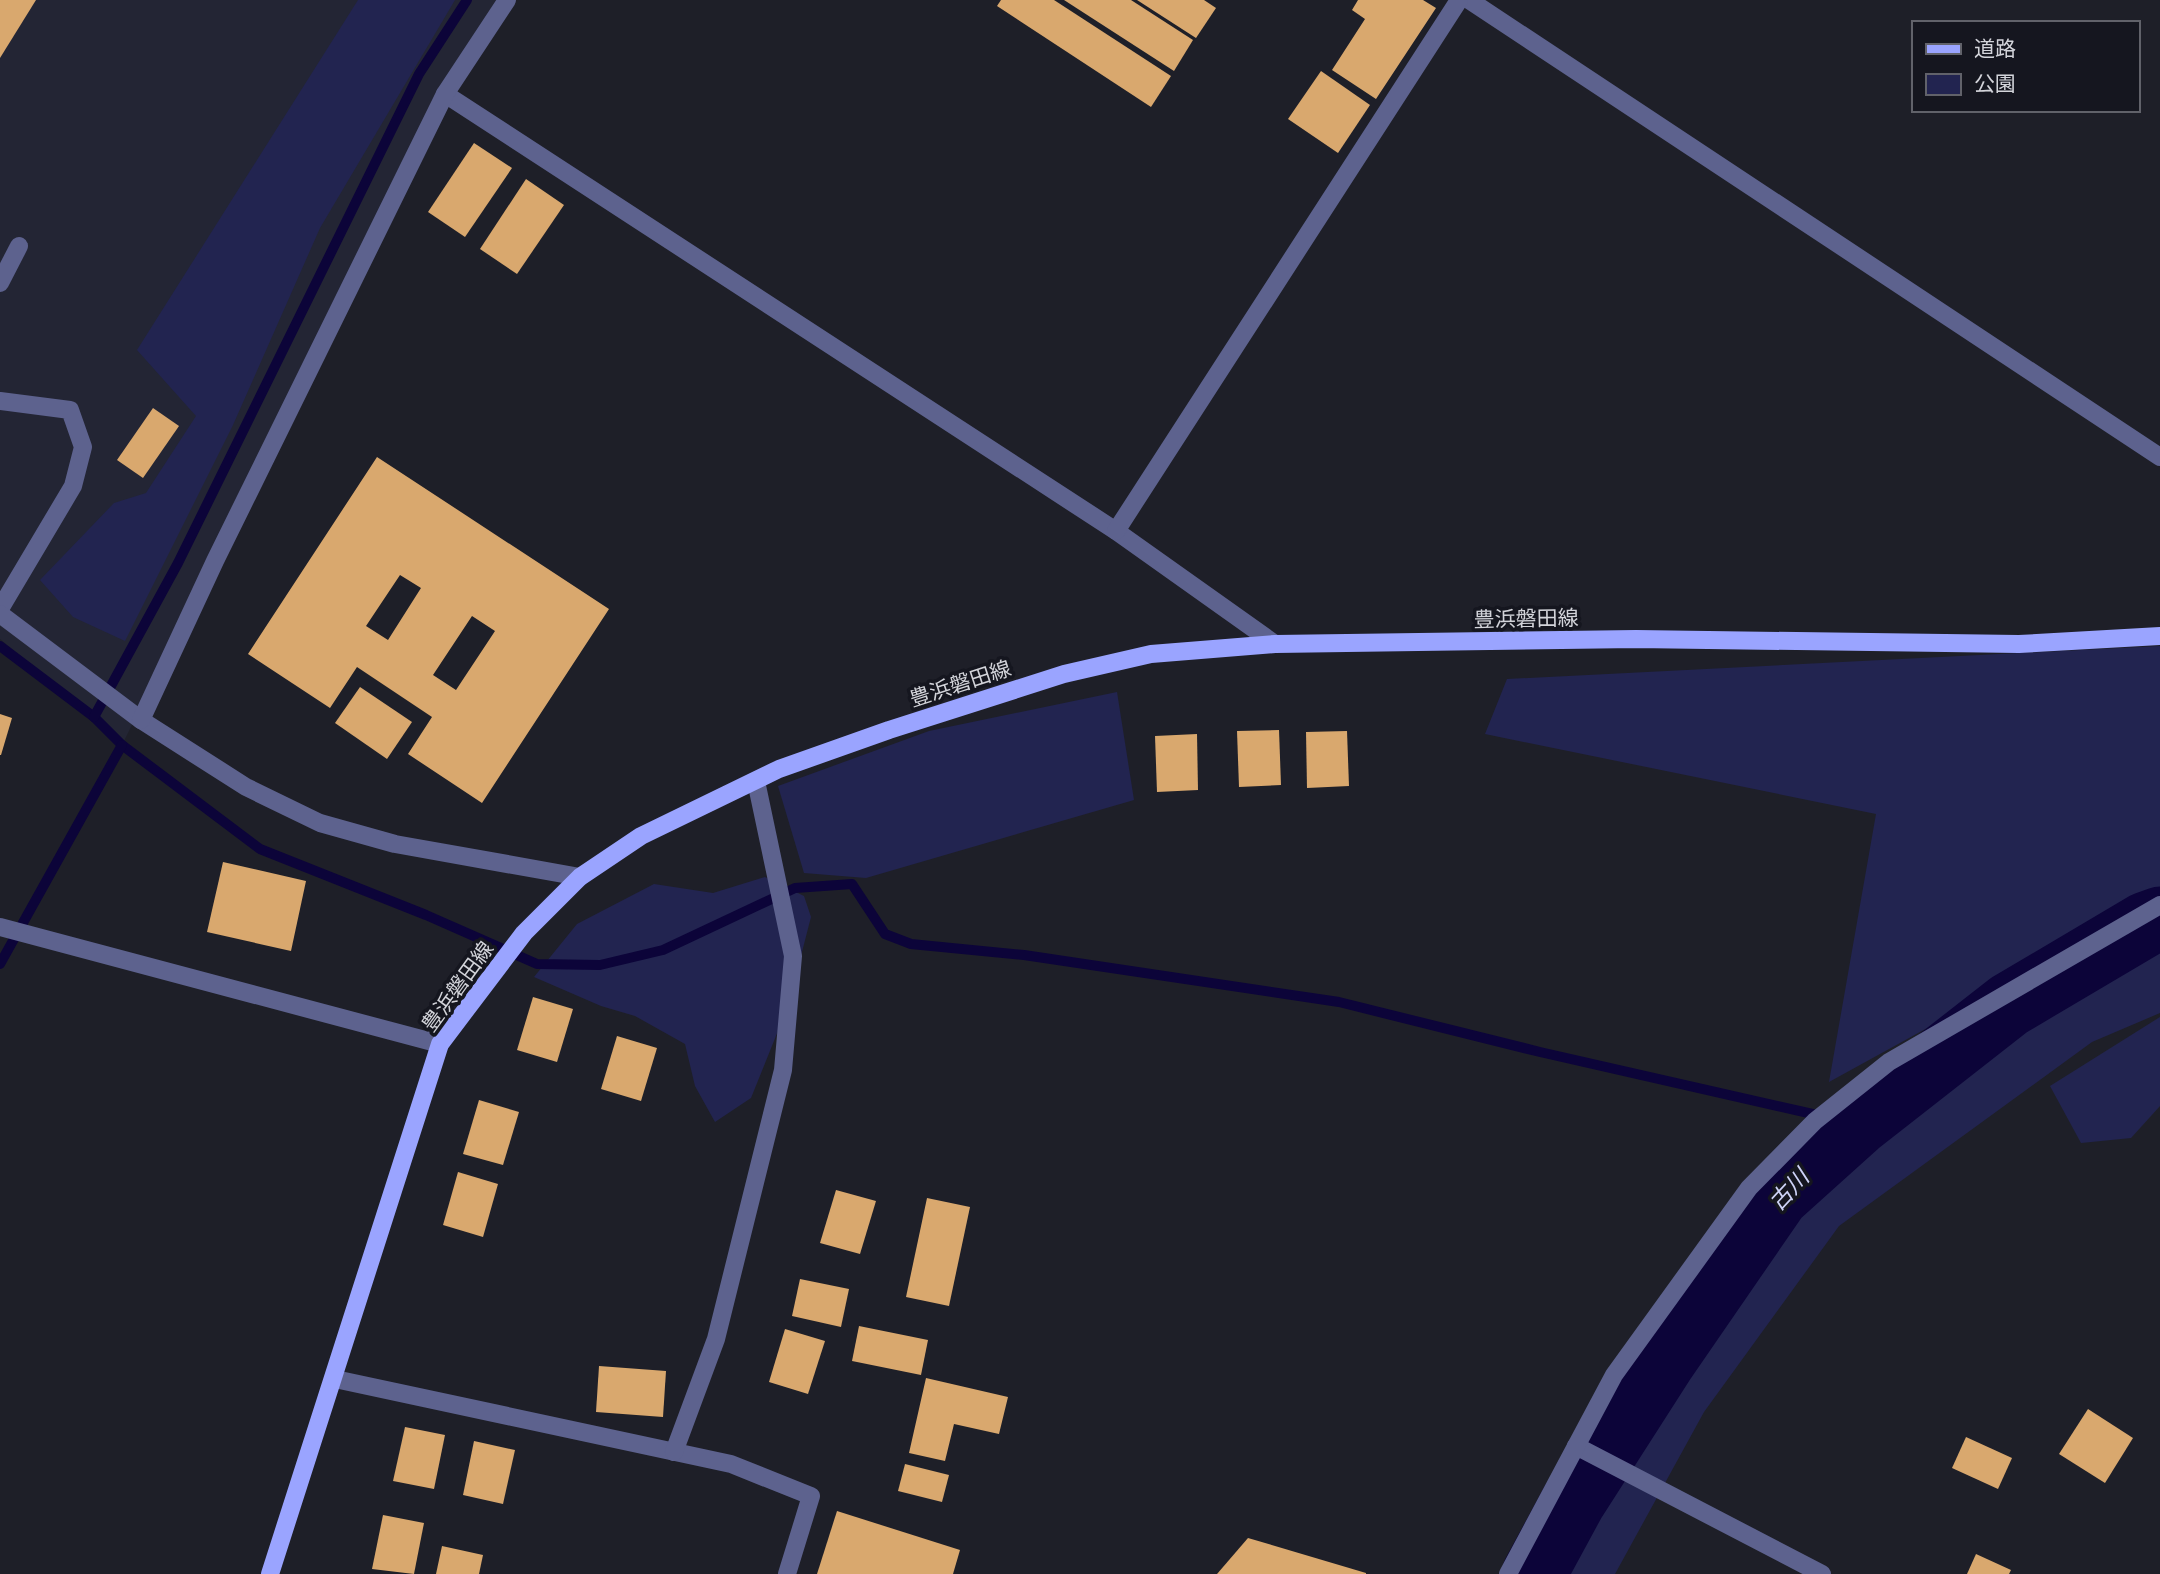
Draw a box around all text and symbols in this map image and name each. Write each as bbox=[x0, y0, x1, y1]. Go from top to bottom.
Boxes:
legend bbox=[1912, 21, 2139, 112]
text: 道路 bbox=[1974, 35, 2016, 61]
text: 公園 bbox=[1974, 70, 2016, 96]
street label: 豊浜磐田線 bbox=[1473, 604, 1579, 632]
street label: 豊浜磐田線 bbox=[906, 654, 1014, 712]
street label: 豊浜磐田線 bbox=[416, 936, 498, 1036]
water label: 古川 bbox=[1762, 1160, 1816, 1215]

